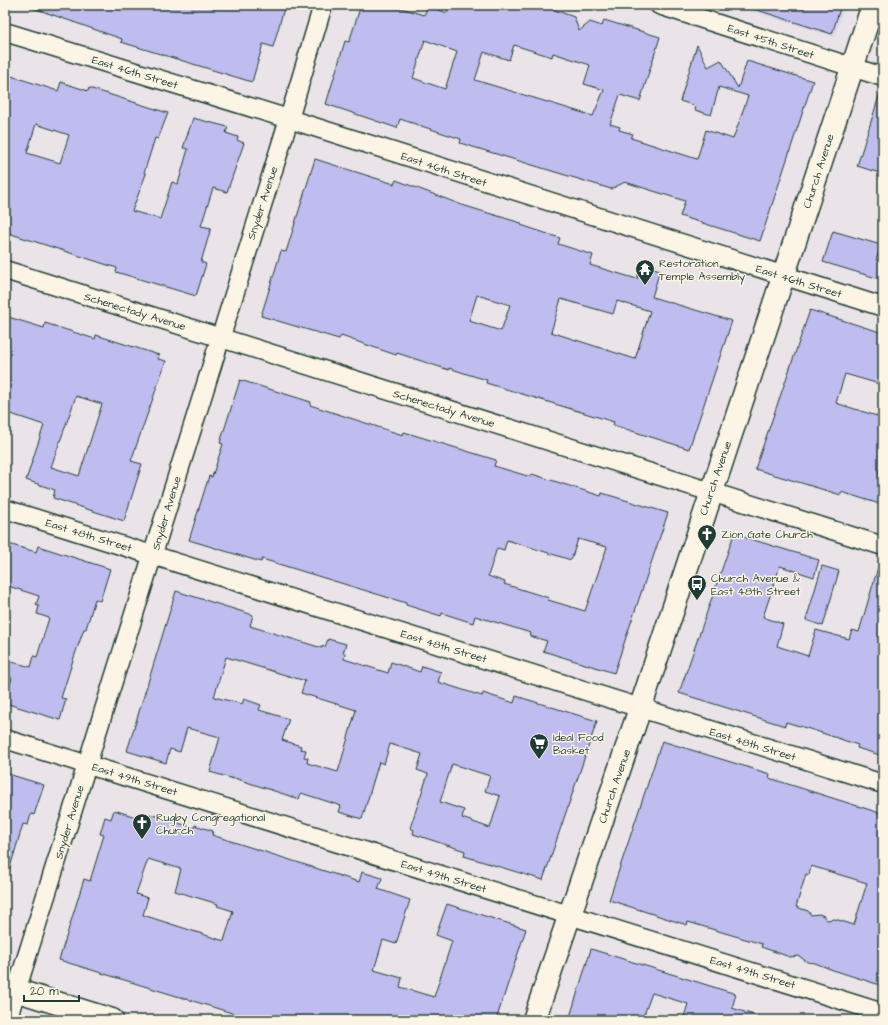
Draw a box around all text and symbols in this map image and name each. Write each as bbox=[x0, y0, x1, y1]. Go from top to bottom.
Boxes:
street label: East 45th Street bbox=[726, 20, 816, 63]
street label: East 46th Street bbox=[90, 52, 180, 93]
street label: Church Avenue bbox=[799, 132, 838, 210]
street label: East 46th Street bbox=[399, 149, 489, 191]
street label: Snyder Avenue bbox=[244, 164, 282, 242]
place label: Restoration Temple Assembly bbox=[659, 256, 745, 285]
temple icon: Restoration Temple Assembly bbox=[634, 258, 656, 286]
street label: East 46th Street bbox=[754, 261, 844, 302]
street label: Schenectady Avenue bbox=[82, 289, 188, 335]
street label: Schenectady Avenue bbox=[391, 386, 497, 432]
street label: Church Avenue bbox=[696, 439, 735, 517]
street label: Snyder Avenue bbox=[148, 474, 186, 552]
street label: East 48th Street bbox=[44, 515, 134, 556]
church icon: Zion Gate Church bbox=[696, 523, 718, 551]
place label: Zion Gate Church bbox=[721, 527, 813, 542]
place label: Church Avenue & East 48th Street bbox=[711, 571, 801, 599]
bus stop icon: Church Avenue & East 48th Street bbox=[686, 573, 708, 601]
street label: East 48th Street bbox=[399, 626, 489, 667]
street label: East 48th Street bbox=[708, 724, 798, 765]
place label: Ideal Food Basket bbox=[553, 730, 604, 758]
supermarket icon: Ideal Food Basket bbox=[528, 732, 550, 760]
street label: Church Avenue bbox=[595, 747, 634, 825]
street label: East 49th Street bbox=[90, 759, 180, 800]
street label: Snyder Avenue bbox=[51, 783, 89, 861]
place label: Rugby Congregational Church bbox=[156, 810, 266, 838]
church icon: Rugby Congregational Church bbox=[131, 812, 153, 840]
street label: East 49th Street bbox=[399, 856, 489, 897]
street label: East 49th Street bbox=[708, 952, 798, 993]
scale bar bbox=[24, 977, 79, 1003]
text: 20 m bbox=[30, 983, 59, 1000]

